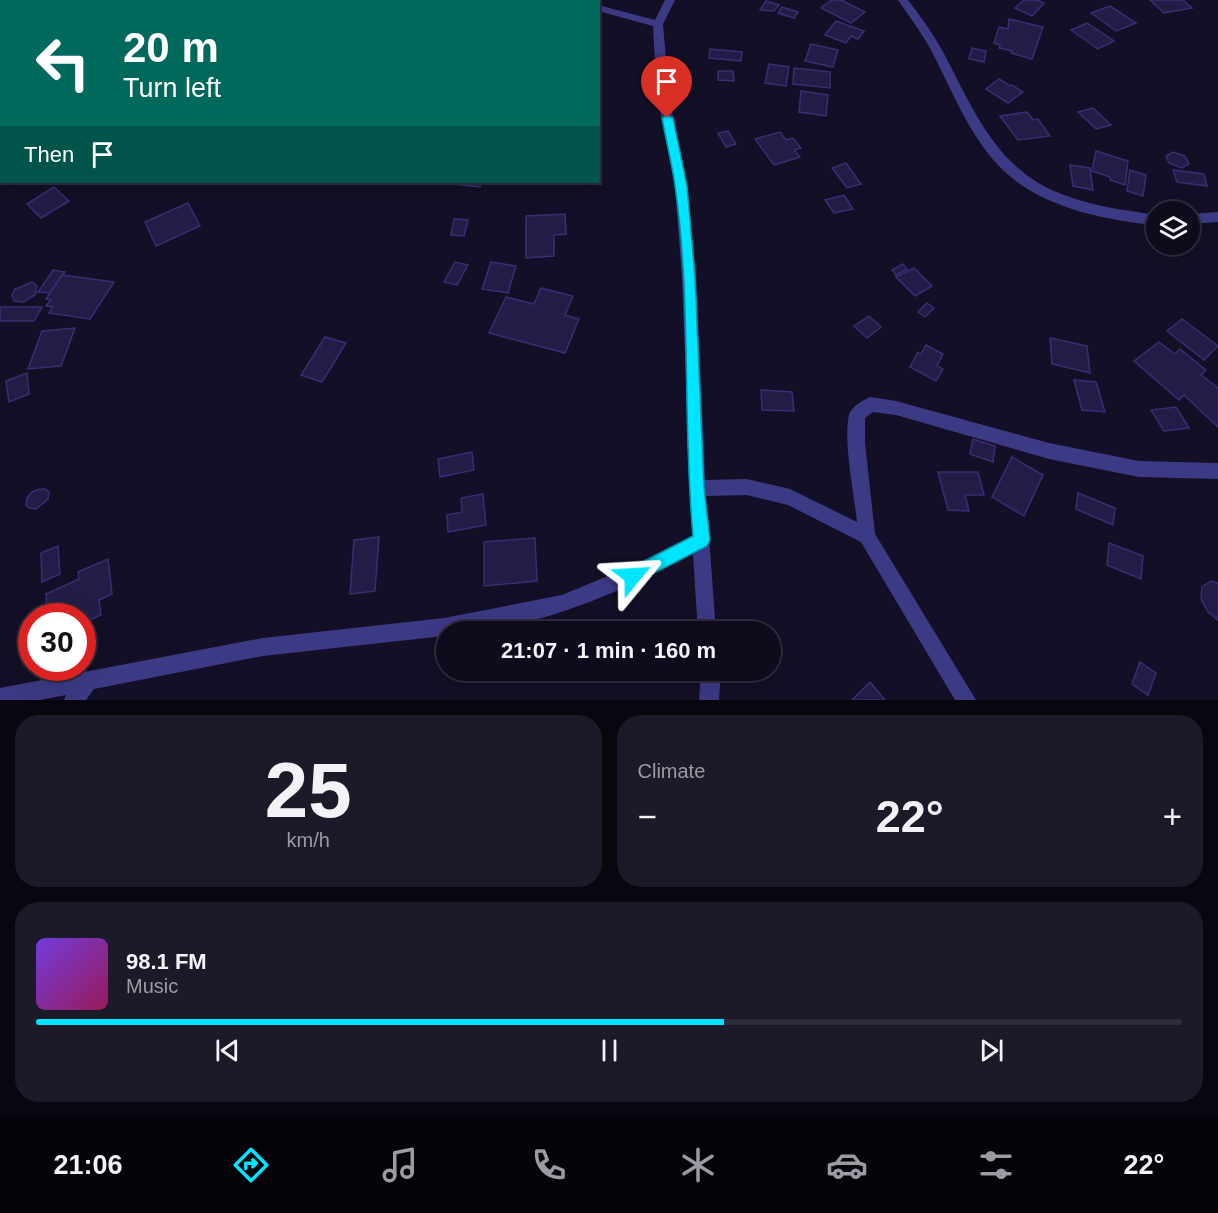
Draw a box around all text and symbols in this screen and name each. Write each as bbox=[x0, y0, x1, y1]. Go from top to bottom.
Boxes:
icon: left bbox=[24, 24, 102, 102]
text: 20 m bbox=[123, 24, 219, 71]
pin bbox=[641, 56, 692, 118]
icon: arrive bbox=[650, 65, 683, 98]
text: Turn left bbox=[123, 73, 221, 103]
icon: arrive bbox=[86, 138, 119, 171]
text: Then bbox=[24, 142, 74, 167]
map controls bbox=[1146, 201, 1200, 255]
button: layers bbox=[1146, 201, 1200, 255]
position arrow bbox=[601, 544, 665, 608]
speed limit sign: 30 bbox=[18, 603, 96, 681]
text: 21:07 · 1 min · 160 m bbox=[501, 638, 716, 663]
text: 25 bbox=[265, 746, 352, 834]
text: Climate bbox=[638, 760, 705, 782]
text: 22° bbox=[876, 791, 944, 842]
text: − bbox=[638, 798, 657, 835]
text: + bbox=[1163, 798, 1182, 835]
text: km/h bbox=[287, 829, 330, 851]
text: 98.1 FM bbox=[126, 949, 207, 974]
text: Music bbox=[126, 975, 178, 997]
icon: previous bbox=[211, 1034, 244, 1067]
icon: pause bbox=[593, 1034, 626, 1067]
icon: next bbox=[975, 1034, 1008, 1067]
icon: directions bbox=[230, 1144, 272, 1186]
icon: music bbox=[379, 1144, 421, 1186]
icon: phone bbox=[528, 1144, 570, 1186]
icon: climate bbox=[677, 1144, 719, 1186]
icon: car bbox=[826, 1144, 868, 1186]
icon: filters bbox=[975, 1144, 1017, 1186]
text: 21:06 bbox=[54, 1150, 123, 1180]
text: 22° bbox=[1124, 1150, 1164, 1180]

